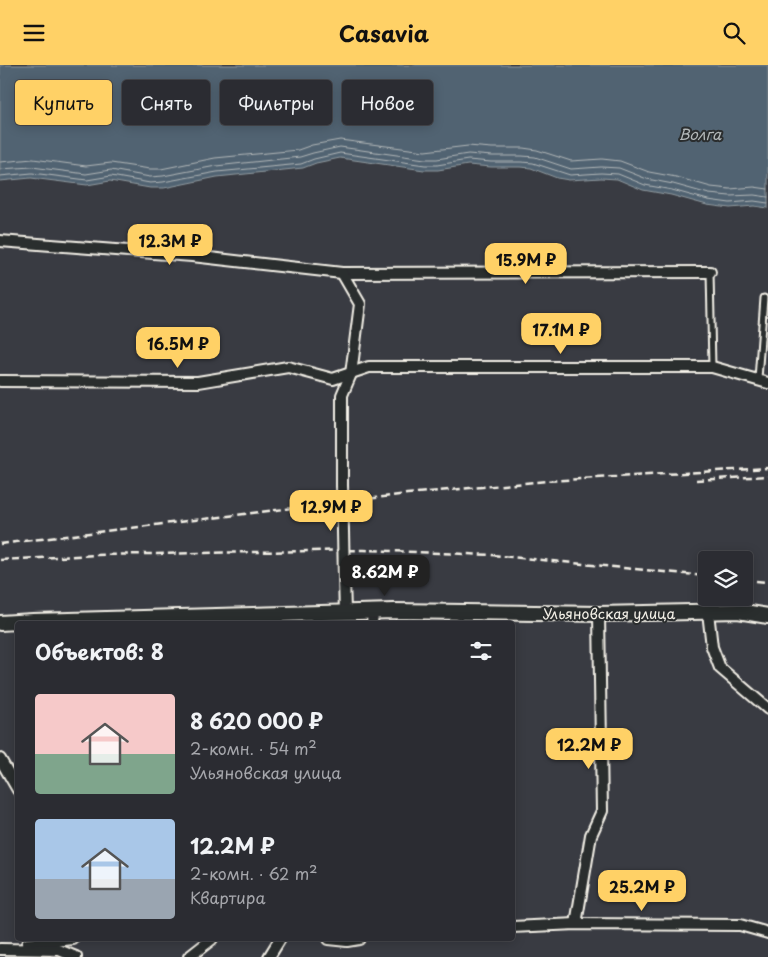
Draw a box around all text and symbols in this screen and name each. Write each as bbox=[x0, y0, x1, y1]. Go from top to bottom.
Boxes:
text: Casavia bbox=[339, 16, 429, 49]
icon: menu bbox=[20, 19, 48, 47]
icon: search bbox=[720, 19, 748, 47]
chip: Купить bbox=[15, 80, 112, 125]
chip: Снять bbox=[122, 80, 210, 125]
chip: Фильтры bbox=[220, 80, 332, 125]
chip: Новое bbox=[342, 80, 433, 125]
water label: Волга bbox=[679, 122, 722, 145]
pin: 12.3M ₽ bbox=[124, 223, 216, 266]
text: 12.3M ₽ bbox=[139, 228, 201, 252]
pin: 15.9M ₽ bbox=[480, 243, 572, 285]
text: 15.9M ₽ bbox=[496, 247, 556, 271]
pin: 17.1M ₽ bbox=[515, 313, 607, 355]
text: 17.1M ₽ bbox=[532, 317, 590, 341]
pin: 16.5M ₽ bbox=[132, 327, 224, 369]
text: 16.5M ₽ bbox=[147, 331, 209, 355]
pin: 12.9M ₽ bbox=[285, 489, 377, 532]
text: 12.9M ₽ bbox=[301, 494, 361, 518]
map controls bbox=[698, 551, 753, 606]
button: layers bbox=[698, 551, 753, 606]
pin: 8.62M ₽ bbox=[339, 555, 431, 597]
text: 8.62M ₽ bbox=[352, 559, 418, 583]
street label: Ульяновская улица bbox=[543, 603, 675, 624]
text: Объектов: 8 bbox=[35, 635, 164, 667]
icon: filters bbox=[467, 637, 495, 665]
text: 8 620 000 ₽ bbox=[190, 704, 323, 736]
icon: home bbox=[75, 714, 135, 774]
pin: 12.2M ₽ bbox=[543, 727, 635, 770]
text: 12.2M ₽ bbox=[557, 732, 621, 756]
text: 2-комн. · 54 m² bbox=[190, 736, 317, 760]
text: Ульяновская улица bbox=[190, 760, 341, 784]
text: 12.2M ₽ bbox=[190, 829, 275, 861]
icon: home bbox=[75, 839, 135, 899]
text: 2-комн. · 62 m² bbox=[190, 861, 317, 885]
pin: 25.2M ₽ bbox=[596, 869, 688, 912]
text: 25.2M ₽ bbox=[609, 874, 675, 898]
text: Квартира bbox=[190, 885, 265, 909]

